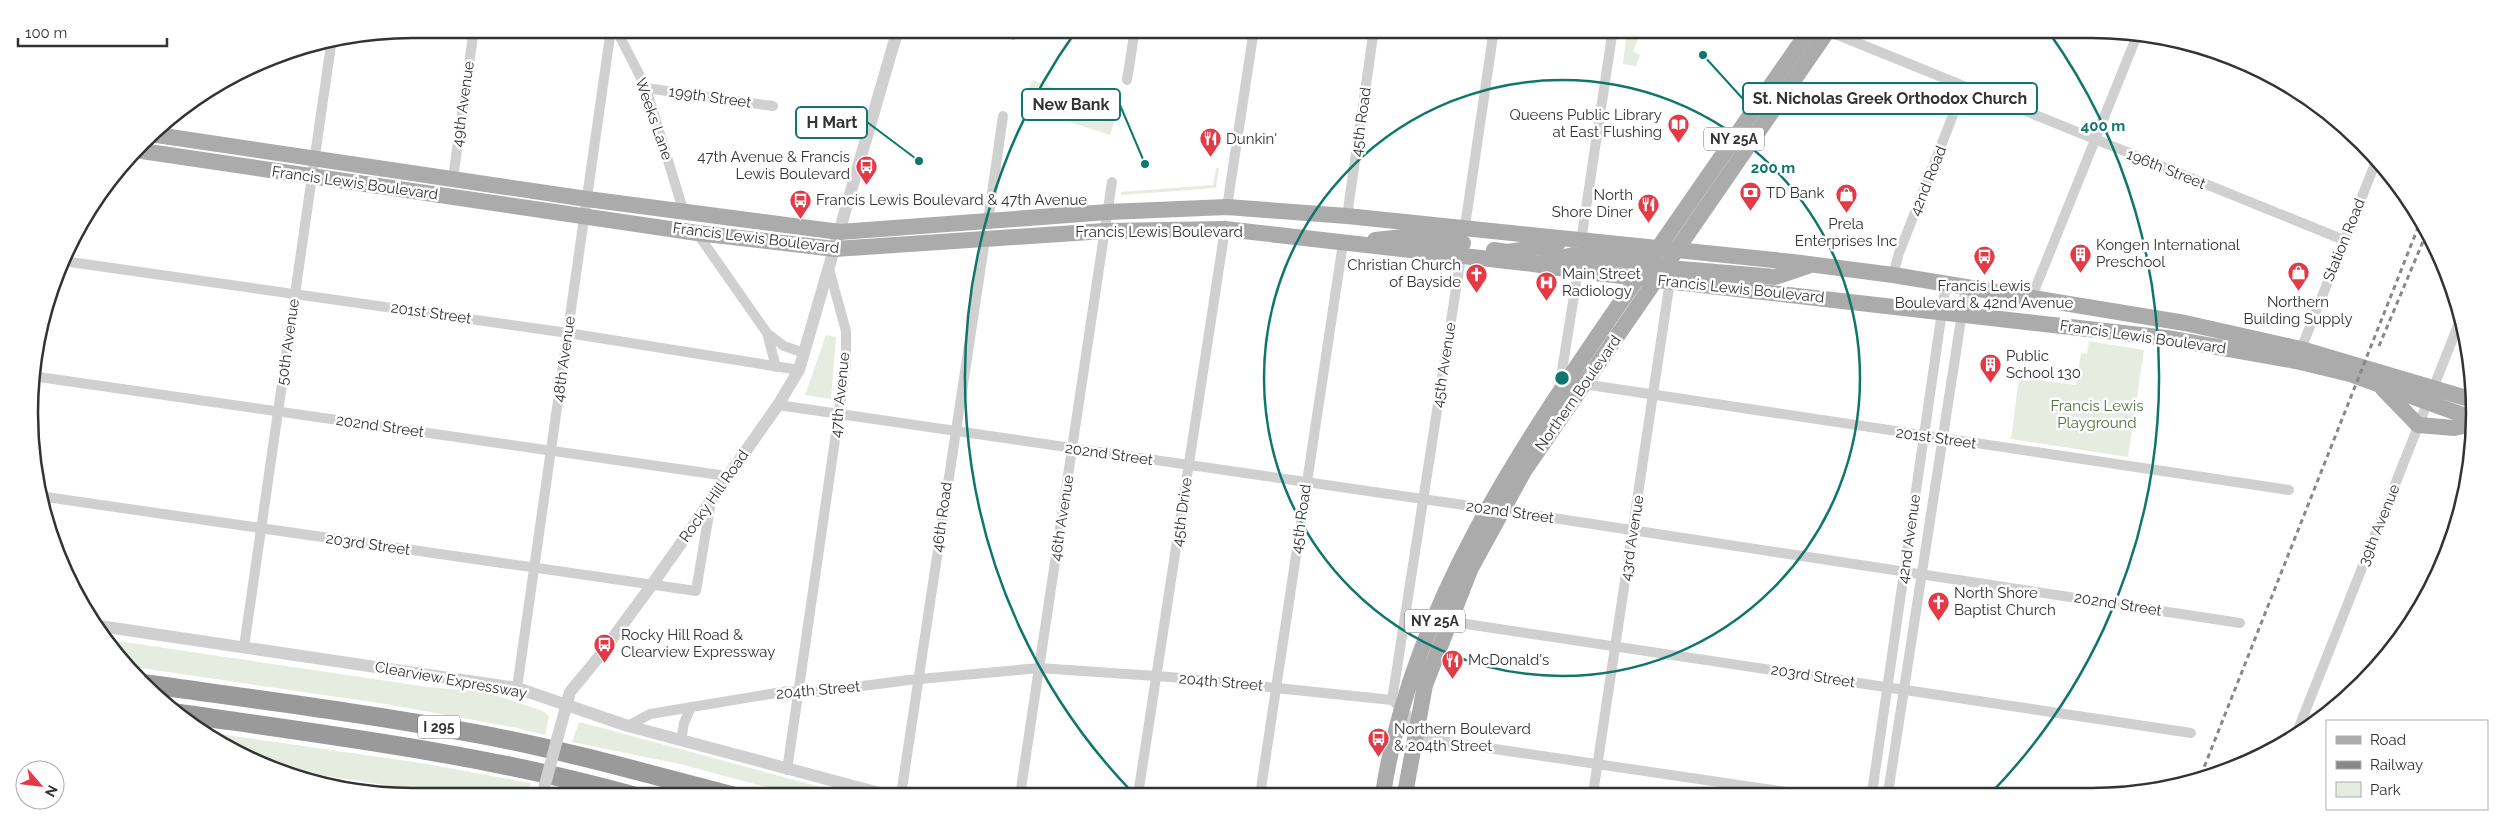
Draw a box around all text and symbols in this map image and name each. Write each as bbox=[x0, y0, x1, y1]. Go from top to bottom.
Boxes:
scale bar bbox=[18, 15, 166, 47]
text: 100 m bbox=[25, 24, 67, 42]
street label: 49th Avenue bbox=[448, 60, 478, 148]
street label: Weeks Lane bbox=[632, 76, 677, 163]
street label: 199th Street bbox=[668, 82, 752, 112]
callout: St. Nicholas Greek Orthodox Church bbox=[1743, 83, 2037, 114]
street label: 45th Road bbox=[1347, 86, 1375, 158]
callout: New Bank bbox=[1022, 89, 1120, 120]
text: St. Nicholas Greek Orthodox Church bbox=[1753, 89, 2027, 108]
text: New Bank bbox=[1033, 95, 1110, 114]
place label: Queens Public Library at East Flushing bbox=[1509, 106, 1662, 141]
callout: H Mart bbox=[796, 107, 867, 138]
library icon: Queens Public Library at East Flushing bbox=[1666, 112, 1690, 143]
text: H Mart bbox=[806, 113, 858, 132]
text: 400 m bbox=[2081, 117, 2125, 135]
restaurant icon: Dunkin' bbox=[1198, 127, 1222, 158]
road number: NY 25A bbox=[1704, 128, 1764, 150]
place label: Dunkin' bbox=[1226, 130, 1277, 148]
street label: 42nd Road bbox=[1906, 143, 1950, 219]
street label: 196th Street bbox=[2124, 145, 2208, 193]
place label: 47th Avenue & Francis Lewis Boulevard bbox=[697, 148, 850, 183]
bus stop icon: 47th Avenue & Francis Lewis Boulevard bbox=[854, 154, 878, 185]
text: 200 m bbox=[1751, 159, 1795, 177]
street label: Francis Lewis Boulevard bbox=[271, 162, 439, 204]
bank icon: TD Bank bbox=[1738, 181, 1762, 212]
shop icon: Prela Enterprises Inc bbox=[1834, 183, 1858, 214]
place label: TD Bank bbox=[1766, 184, 1825, 202]
place label: North Shore Diner bbox=[1552, 186, 1634, 221]
bus stop icon: Francis Lewis Boulevard & 47th Avenue bbox=[788, 188, 812, 219]
place label: Francis Lewis Boulevard & 47th Avenue bbox=[816, 191, 1087, 209]
restaurant icon: North Shore Diner bbox=[1637, 192, 1661, 223]
street label: Station Road bbox=[2319, 196, 2369, 284]
place label: Prela Enterprises Inc bbox=[1795, 215, 1897, 250]
street label: Francis Lewis Boulevard bbox=[672, 219, 840, 257]
street label: Francis Lewis Boulevard bbox=[1075, 223, 1243, 241]
place label: Kongen International Preschool bbox=[2096, 236, 2241, 271]
building icon: Kongen International Preschool bbox=[2068, 242, 2092, 273]
bus stop icon: Francis Lewis Boulevard & 42nd Avenue bbox=[1972, 245, 1996, 276]
place label: Christian Church of Bayside bbox=[1347, 256, 1461, 291]
shop icon: Northern Building Supply bbox=[2286, 261, 2310, 292]
church icon: Christian Church of Bayside bbox=[1465, 262, 1489, 293]
place label: Main Street Radiology bbox=[1562, 265, 1641, 300]
hospital icon: Main Street Radiology bbox=[1534, 271, 1558, 302]
street label: Francis Lewis Boulevard bbox=[1657, 271, 1825, 307]
place label: Francis Lewis Boulevard & 42nd Avenue bbox=[1895, 277, 2073, 312]
place label: Northern Building Supply bbox=[2243, 293, 2353, 328]
street label: 50th Avenue bbox=[273, 297, 303, 386]
street label: 201st Street bbox=[390, 298, 472, 328]
street label: 48th Avenue bbox=[549, 315, 579, 403]
street label: Francis Lewis Boulevard bbox=[2059, 316, 2227, 358]
street label: 45th Avenue bbox=[1428, 321, 1460, 409]
street label: Northern Boulevard bbox=[1531, 332, 1625, 454]
place label: Public School 130 bbox=[2006, 347, 2081, 382]
street label: 47th Avenue bbox=[827, 351, 853, 439]
building icon: Public School 130 bbox=[1978, 353, 2002, 384]
centre of rings bbox=[1553, 369, 1571, 387]
park label: Francis Lewis Playground bbox=[2051, 397, 2143, 432]
street label: 202nd Street bbox=[335, 411, 425, 441]
street label: 201st Street bbox=[1895, 423, 1977, 453]
street label: 202nd Street bbox=[1064, 439, 1154, 469]
street label: Rocky Hill Road bbox=[676, 447, 752, 545]
street label: 46th Avenue bbox=[1046, 473, 1078, 562]
street label: 45th Drive bbox=[1168, 476, 1196, 548]
street label: 46th Road bbox=[928, 481, 956, 553]
street label: 39th Avenue bbox=[2354, 481, 2404, 569]
street label: 45th Road bbox=[1287, 483, 1315, 555]
street label: 42nd Avenue bbox=[1894, 493, 1924, 585]
street label: 43rd Avenue bbox=[1616, 494, 1648, 582]
street label: 202nd Street bbox=[1465, 497, 1555, 527]
street label: 203rd Street bbox=[325, 529, 411, 559]
place label: North Shore Baptist Church bbox=[1954, 584, 2056, 619]
street label: 202nd Street bbox=[2073, 588, 2163, 620]
church icon: North Shore Baptist Church bbox=[1926, 590, 1950, 621]
road number: NY 25A bbox=[1405, 610, 1465, 632]
place label: Rocky Hill Road & Clearview Expressway bbox=[621, 626, 775, 661]
bus stop icon: Rocky Hill Road & Clearview Expressway bbox=[593, 632, 617, 663]
restaurant icon: McDonald's bbox=[1440, 648, 1464, 679]
place label: McDonald's bbox=[1468, 651, 1549, 669]
street label: Clearview Expressway bbox=[373, 658, 529, 702]
street label: 203rd Street bbox=[1770, 660, 1856, 692]
street label: 204th Street bbox=[1178, 669, 1264, 695]
street label: 204th Street bbox=[775, 677, 861, 703]
road number: I 295 bbox=[418, 716, 460, 739]
place label: Northern Boulevard & 204th Street bbox=[1394, 720, 1531, 755]
legend bbox=[2326, 720, 2488, 810]
bus stop icon: Northern Boulevard & 204th Street bbox=[1366, 726, 1390, 757]
text: Road bbox=[2370, 731, 2406, 749]
text: Railway bbox=[2370, 756, 2423, 774]
north arrow bbox=[15, 760, 65, 810]
text: Park bbox=[2370, 781, 2401, 799]
text: N bbox=[42, 783, 61, 800]

